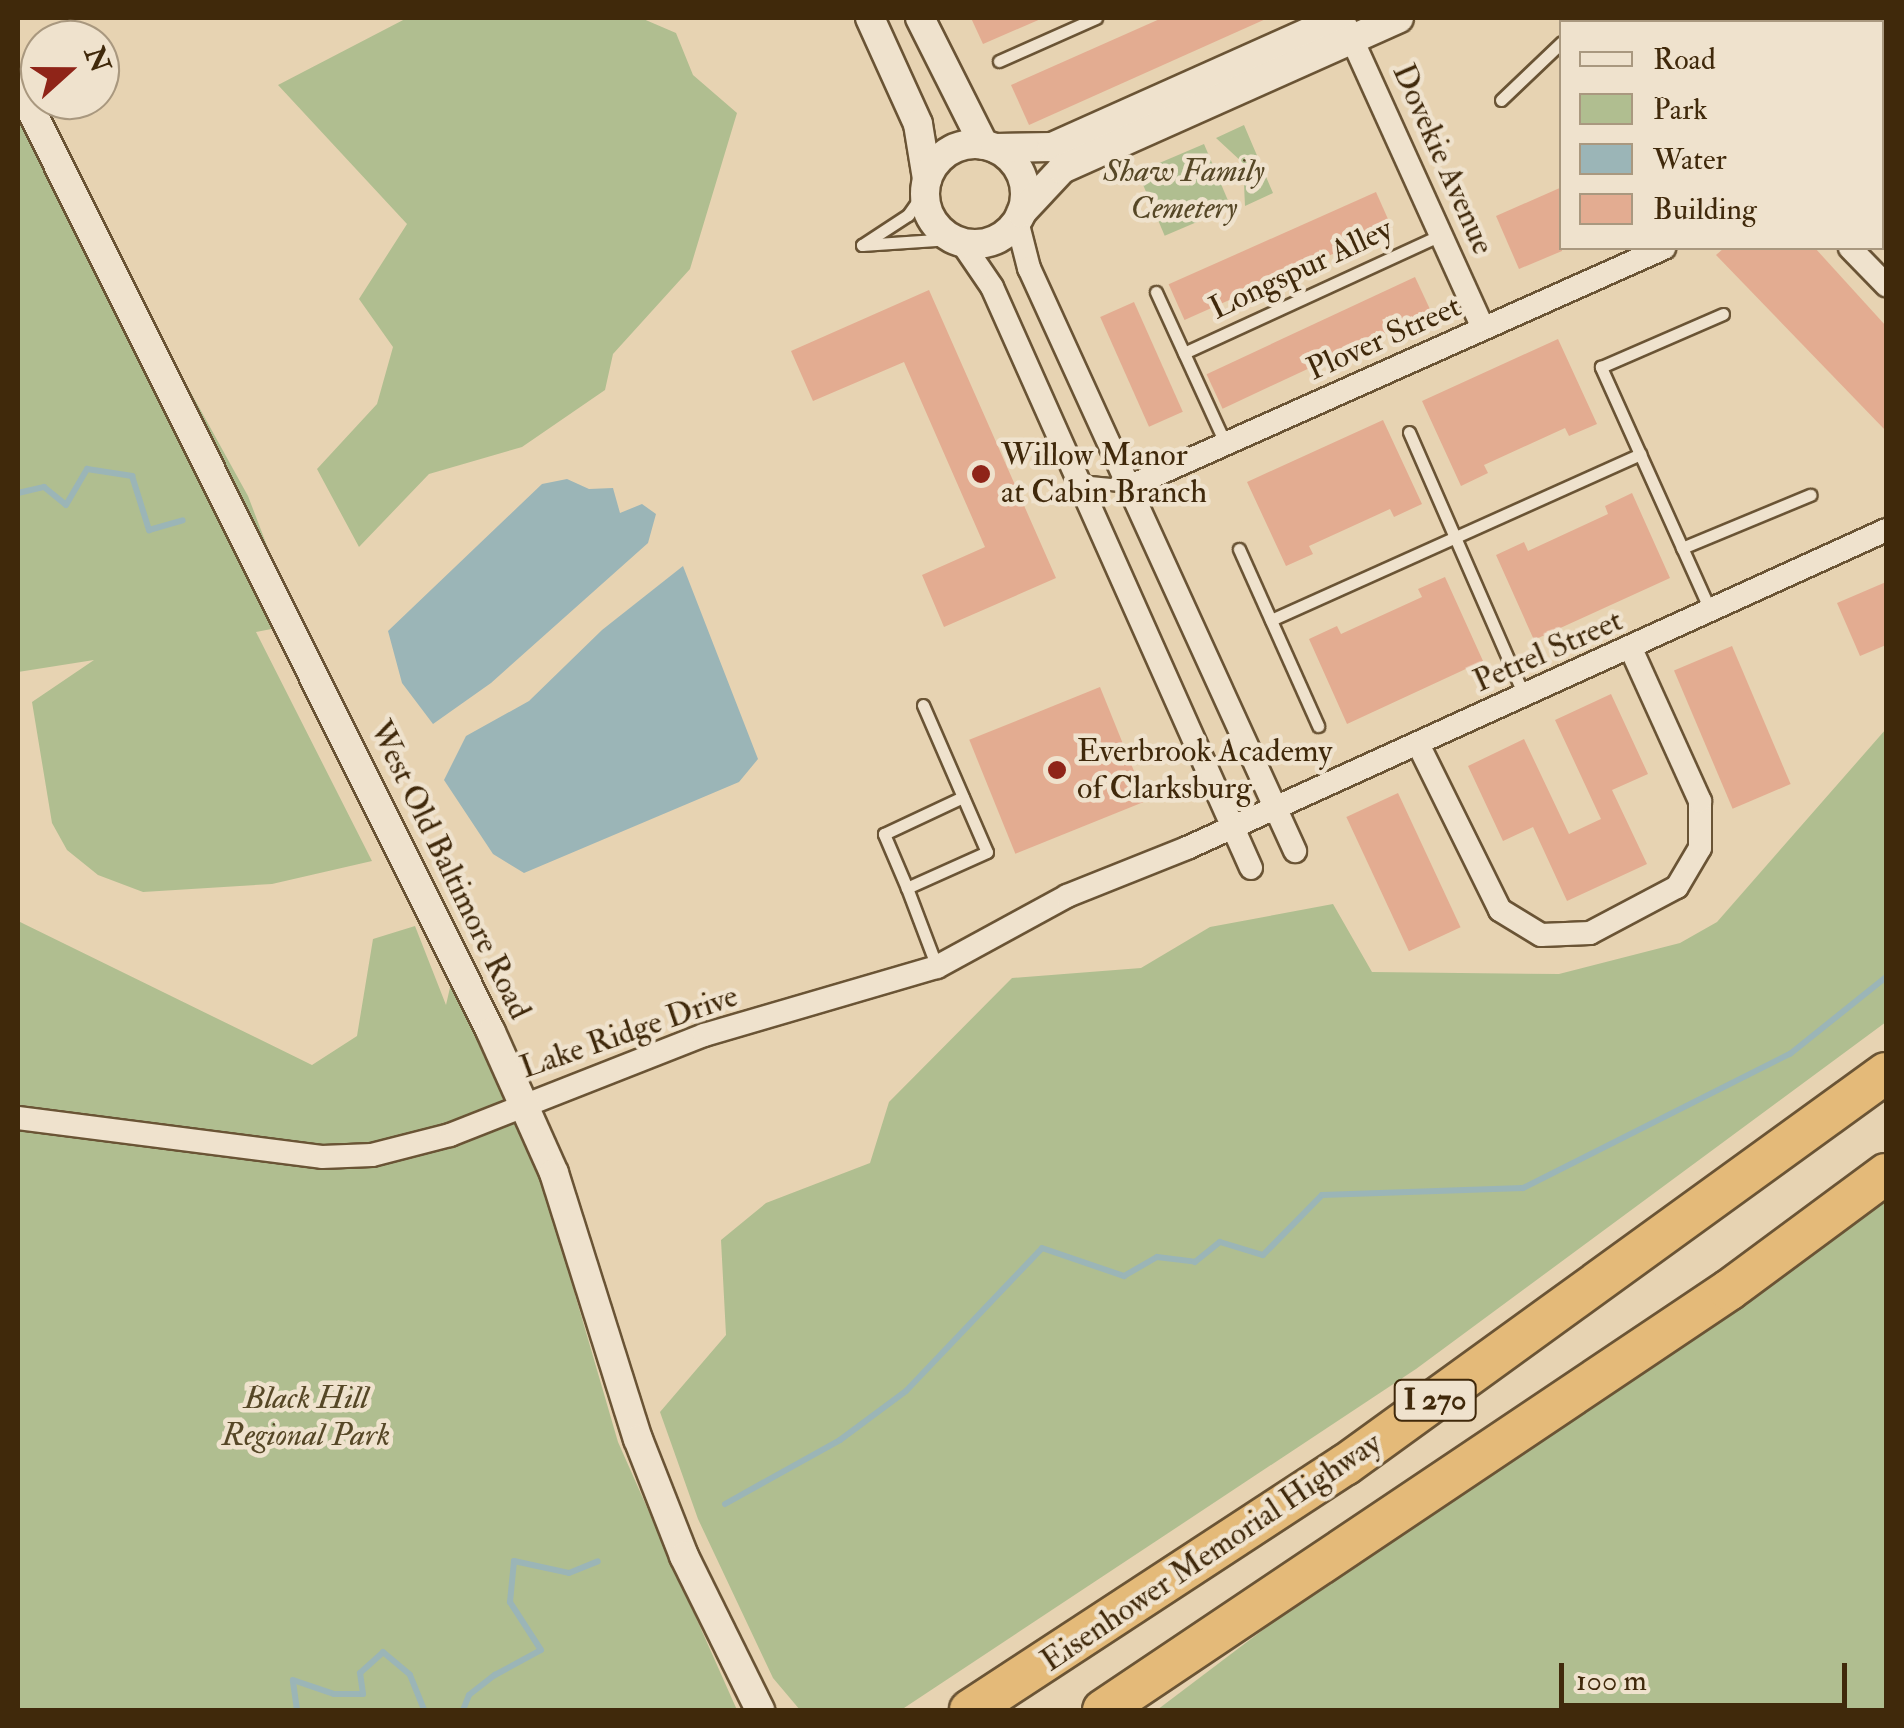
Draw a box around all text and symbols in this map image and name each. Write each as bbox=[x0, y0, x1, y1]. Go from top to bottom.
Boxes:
north arrow bbox=[20, 20, 120, 120]
legend bbox=[1559, 20, 1884, 250]
text: Road bbox=[1653, 41, 1716, 78]
text: N bbox=[76, 42, 117, 78]
street label: Dovekie Avenue bbox=[1384, 58, 1502, 260]
text: Park bbox=[1653, 91, 1708, 128]
text: Water bbox=[1653, 141, 1727, 178]
park label: Shaw Family Cemetery bbox=[1103, 153, 1265, 228]
text: Building bbox=[1653, 191, 1757, 228]
street label: Longspur Alley bbox=[1203, 210, 1399, 328]
street label: Plover Street bbox=[1301, 287, 1467, 389]
place label: Willow Manor at Cabin Branch bbox=[1001, 437, 1207, 512]
marker: Willow Manor at Cabin Branch bbox=[970, 463, 992, 485]
street label: Petrel Street bbox=[1468, 601, 1628, 701]
street label: West Old Baltimore Road bbox=[361, 714, 539, 1026]
place label: Everbrook Academy of Clarksburg bbox=[1077, 733, 1332, 808]
marker: Everbrook Academy of Clarksburg bbox=[1046, 759, 1068, 781]
street label: Lake Ridge Drive bbox=[515, 977, 743, 1087]
road number: I 270 bbox=[1392, 1375, 1478, 1425]
park label: Black Hill Regional Park bbox=[222, 1380, 390, 1455]
street label: Eisenhower Memorial Highway bbox=[1034, 1424, 1388, 1680]
scale bar bbox=[1564, 1643, 1852, 1705]
text: 100 m bbox=[1576, 1662, 1647, 1699]

